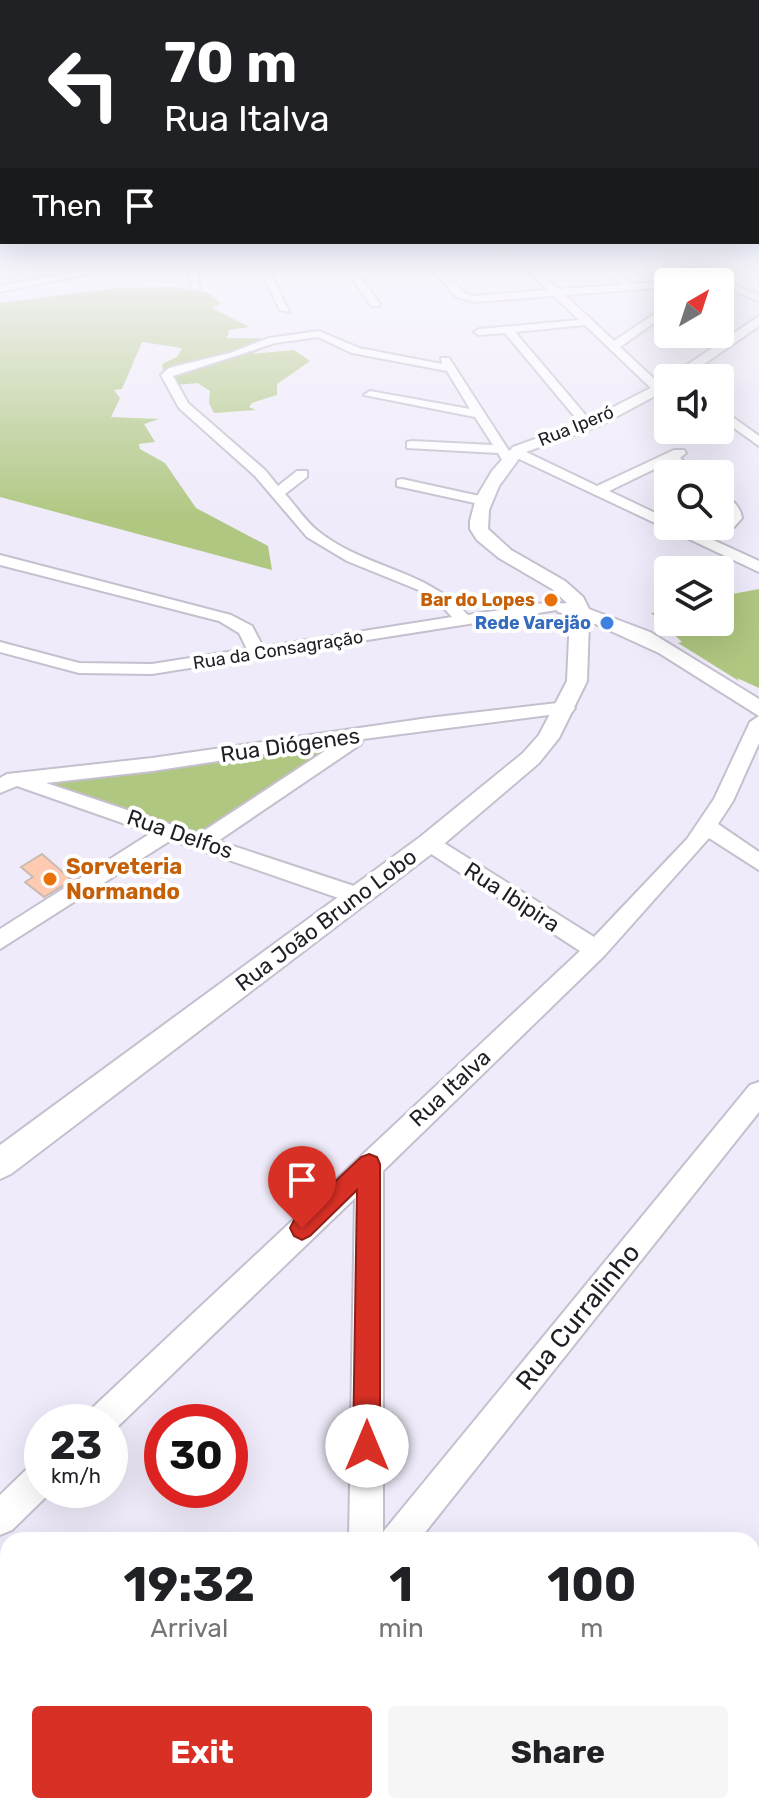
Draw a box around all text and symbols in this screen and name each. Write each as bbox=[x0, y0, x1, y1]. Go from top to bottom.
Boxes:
text: 70 m bbox=[164, 30, 297, 96]
icon: left bbox=[32, 32, 136, 136]
text: Rua Italva bbox=[164, 97, 330, 140]
icon: arrive bbox=[118, 184, 162, 228]
text: Then bbox=[32, 188, 102, 224]
north arrow bbox=[654, 268, 734, 348]
map controls bbox=[654, 268, 734, 636]
button: sound bbox=[654, 364, 734, 444]
street label: Rua Iperó bbox=[535, 401, 617, 451]
button: search bbox=[654, 460, 734, 540]
button: layers bbox=[654, 556, 734, 636]
place label: Bar do Lopes bbox=[420, 589, 535, 611]
marker: Bar do Lopes bbox=[542, 591, 560, 609]
place label: Rede Varejão bbox=[475, 612, 591, 634]
marker: Rede Varejão bbox=[598, 614, 616, 632]
street label: Rua da Consagração bbox=[191, 626, 365, 674]
street label: Rua Diógenes bbox=[218, 722, 362, 768]
street label: Rua Delfos bbox=[124, 803, 236, 865]
street label: Rua João Bruno Lobo bbox=[230, 843, 422, 997]
place label: Sorveteria Normando bbox=[66, 853, 182, 905]
street label: Rua Ibipira bbox=[459, 856, 565, 938]
marker: Sorveteria Normando bbox=[41, 870, 59, 888]
street label: Rua Italva bbox=[404, 1044, 496, 1132]
pin bbox=[268, 1146, 336, 1228]
icon: arrive bbox=[280, 1158, 324, 1202]
street label: Rua Curralinho bbox=[510, 1238, 646, 1396]
speed limit sign: 30 bbox=[144, 1404, 248, 1508]
position arrow bbox=[325, 1404, 409, 1488]
text: 23 bbox=[50, 1422, 102, 1469]
text: km/h bbox=[51, 1464, 101, 1488]
text: 19:32 bbox=[124, 1556, 255, 1613]
text: 1 bbox=[389, 1556, 413, 1613]
text: 100 bbox=[547, 1556, 636, 1613]
text: Arrival bbox=[150, 1613, 228, 1644]
text: min bbox=[379, 1613, 424, 1644]
text: m bbox=[580, 1613, 603, 1644]
button: Exit bbox=[32, 1706, 372, 1798]
button: Share bbox=[388, 1706, 728, 1798]

